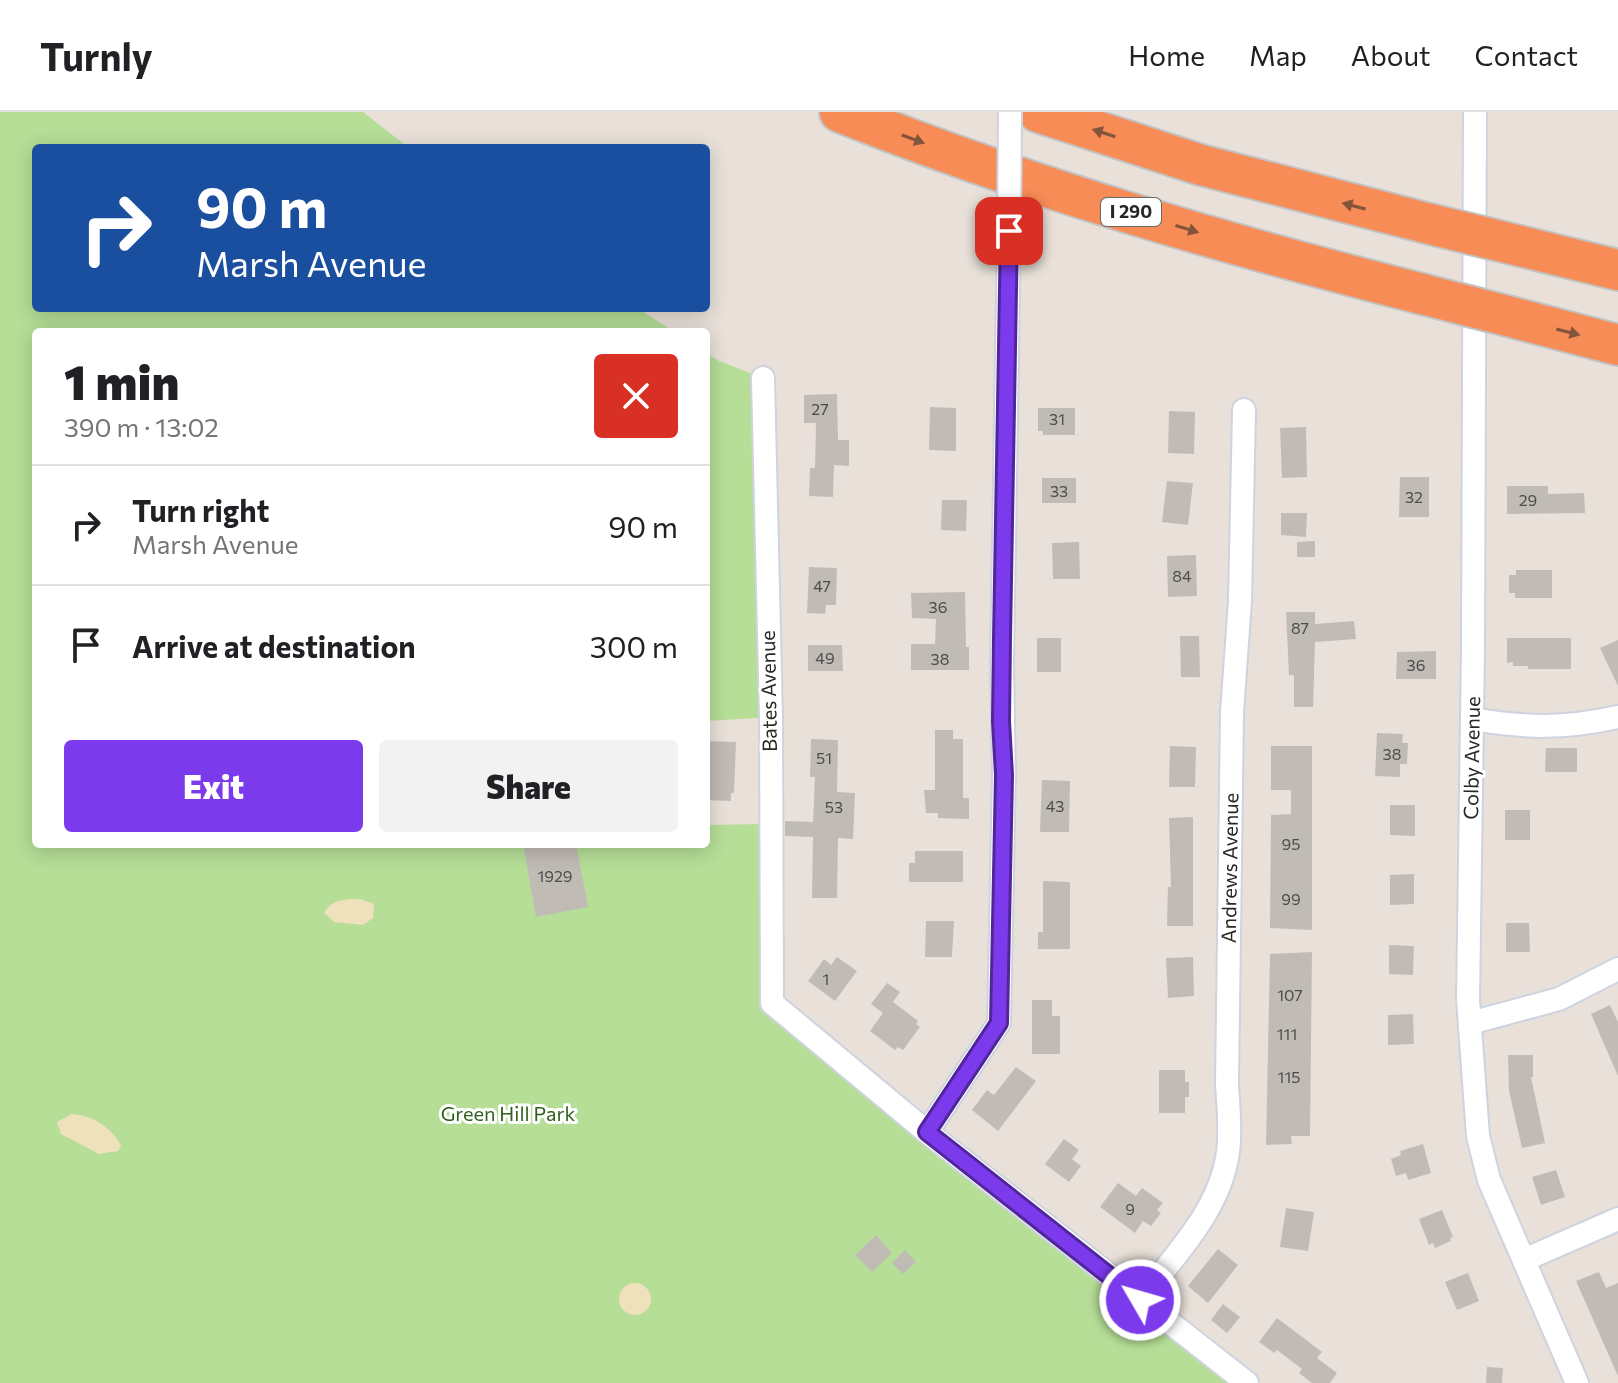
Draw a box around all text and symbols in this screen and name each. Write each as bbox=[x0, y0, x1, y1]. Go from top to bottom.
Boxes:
text: Turnly bbox=[40, 32, 153, 79]
text: Home bbox=[1128, 38, 1205, 72]
text: Map bbox=[1249, 38, 1307, 72]
text: About bbox=[1351, 38, 1431, 72]
text: Contact bbox=[1475, 38, 1578, 72]
one-way arrow bbox=[1092, 127, 1116, 139]
one-way arrow bbox=[901, 134, 925, 146]
text: 90 m bbox=[196, 171, 327, 240]
icon: right bbox=[64, 176, 168, 280]
pin bbox=[975, 197, 1043, 265]
road number: I 290 bbox=[1101, 198, 1161, 226]
one-way arrow bbox=[1342, 199, 1367, 211]
icon: arrive bbox=[987, 209, 1031, 253]
one-way arrow bbox=[1175, 223, 1199, 236]
text: Marsh Avenue bbox=[196, 240, 427, 284]
one-way arrow bbox=[1556, 326, 1581, 338]
text: 1 min bbox=[64, 351, 179, 410]
button: close bbox=[594, 354, 678, 438]
house number: 27 bbox=[811, 399, 829, 418]
house number: 31 bbox=[1049, 409, 1065, 428]
text: 390 m · 13:02 bbox=[64, 411, 219, 442]
house number: 33 bbox=[1050, 481, 1068, 500]
house number: 32 bbox=[1405, 487, 1423, 506]
house number: 29 bbox=[1519, 490, 1537, 509]
text: Turn right bbox=[132, 491, 269, 528]
icon: right bbox=[64, 503, 108, 547]
text: 90 m bbox=[608, 507, 678, 544]
text: Marsh Avenue bbox=[132, 528, 299, 559]
house number: 84 bbox=[1172, 566, 1192, 585]
house number: 47 bbox=[813, 576, 831, 595]
house number: 36 bbox=[929, 597, 947, 616]
house number: 87 bbox=[1291, 618, 1309, 637]
icon: arrive bbox=[64, 623, 108, 667]
text: Arrive at destination bbox=[132, 627, 416, 664]
text: 300 m bbox=[590, 627, 678, 664]
street label: Bates Avenue bbox=[755, 630, 781, 752]
house number: 49 bbox=[815, 648, 835, 667]
house number: 38 bbox=[931, 649, 949, 668]
house number: 36 bbox=[1407, 655, 1425, 674]
street label: Colby Avenue bbox=[1458, 696, 1484, 820]
button: Exit bbox=[64, 740, 363, 832]
button: Share bbox=[379, 740, 678, 832]
house number: 38 bbox=[1383, 744, 1401, 763]
house number: 51 bbox=[816, 748, 832, 767]
street label: Andrews Avenue bbox=[1216, 793, 1242, 943]
house number: 43 bbox=[1046, 796, 1064, 815]
house number: 53 bbox=[825, 797, 843, 816]
house number: 95 bbox=[1282, 834, 1300, 853]
house number: 1929 bbox=[537, 866, 573, 885]
house number: 99 bbox=[1281, 889, 1301, 908]
house number: 1 bbox=[823, 969, 829, 988]
house number: 107 bbox=[1277, 985, 1303, 1004]
house number: 111 bbox=[1277, 1024, 1297, 1043]
house number: 115 bbox=[1278, 1067, 1300, 1086]
park label: Green Hill Park bbox=[441, 1101, 575, 1125]
house number: 9 bbox=[1125, 1199, 1135, 1218]
position arrow bbox=[1098, 1258, 1182, 1342]

